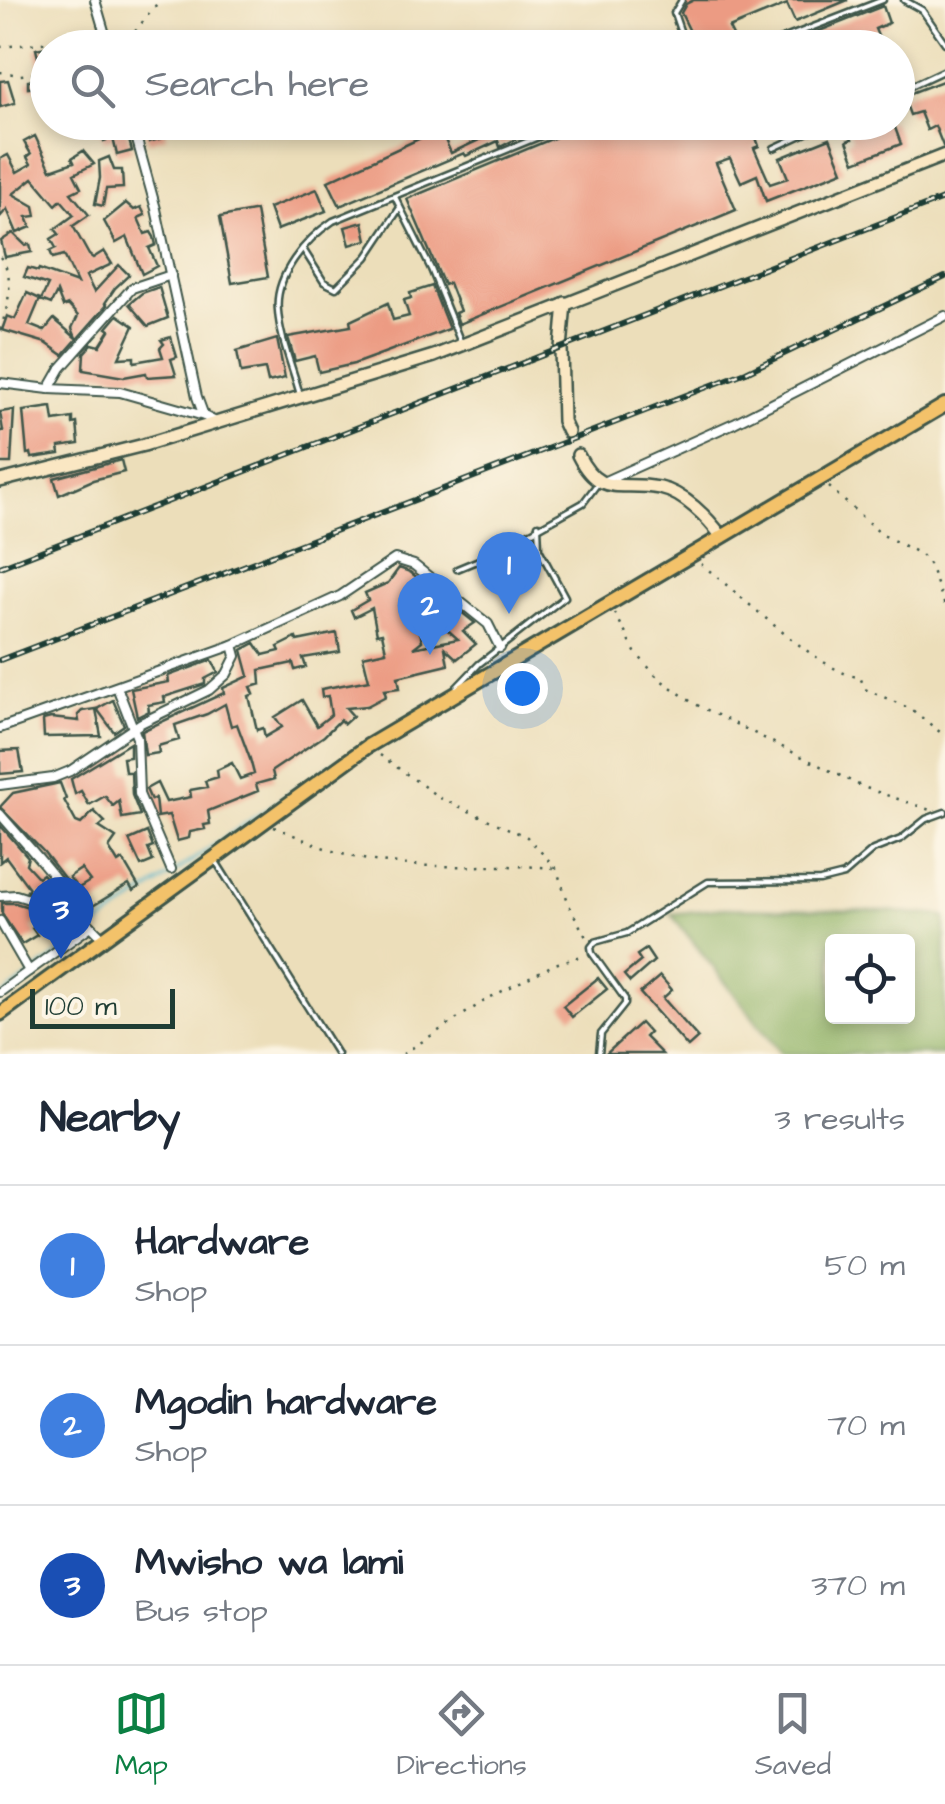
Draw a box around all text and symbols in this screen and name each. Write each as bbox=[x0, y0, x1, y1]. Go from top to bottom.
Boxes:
search box bbox=[30, 30, 915, 140]
icon: search bbox=[65, 58, 120, 113]
text: Search here bbox=[145, 59, 369, 111]
pin: 1 bbox=[476, 532, 542, 614]
pin: 2 bbox=[398, 572, 462, 655]
your location bbox=[497, 663, 548, 714]
pin: 3 bbox=[28, 876, 94, 959]
map controls bbox=[825, 934, 915, 1024]
button: locate bbox=[825, 934, 915, 1024]
scale bar bbox=[30, 984, 175, 1028]
text: 100 m bbox=[45, 987, 117, 1026]
text: Nearby bbox=[40, 1090, 180, 1148]
text: 3 results bbox=[775, 1097, 905, 1142]
text: Hardware bbox=[135, 1217, 309, 1269]
text: 1 bbox=[70, 1243, 75, 1288]
text: 50 m bbox=[824, 1243, 905, 1288]
text: Shop bbox=[135, 1269, 207, 1314]
text: Mgodin hardware bbox=[135, 1377, 437, 1429]
text: 2 bbox=[63, 1403, 82, 1448]
text: 70 m bbox=[827, 1403, 905, 1448]
text: Shop bbox=[135, 1429, 207, 1474]
text: Mwisho wa lami bbox=[135, 1537, 403, 1589]
text: 3 bbox=[64, 1563, 81, 1608]
text: 370 m bbox=[811, 1563, 905, 1608]
text: Bus stop bbox=[135, 1589, 268, 1634]
tab: Map bbox=[114, 1686, 169, 1785]
tab: Directions bbox=[397, 1686, 527, 1785]
tab: Saved bbox=[755, 1686, 831, 1785]

